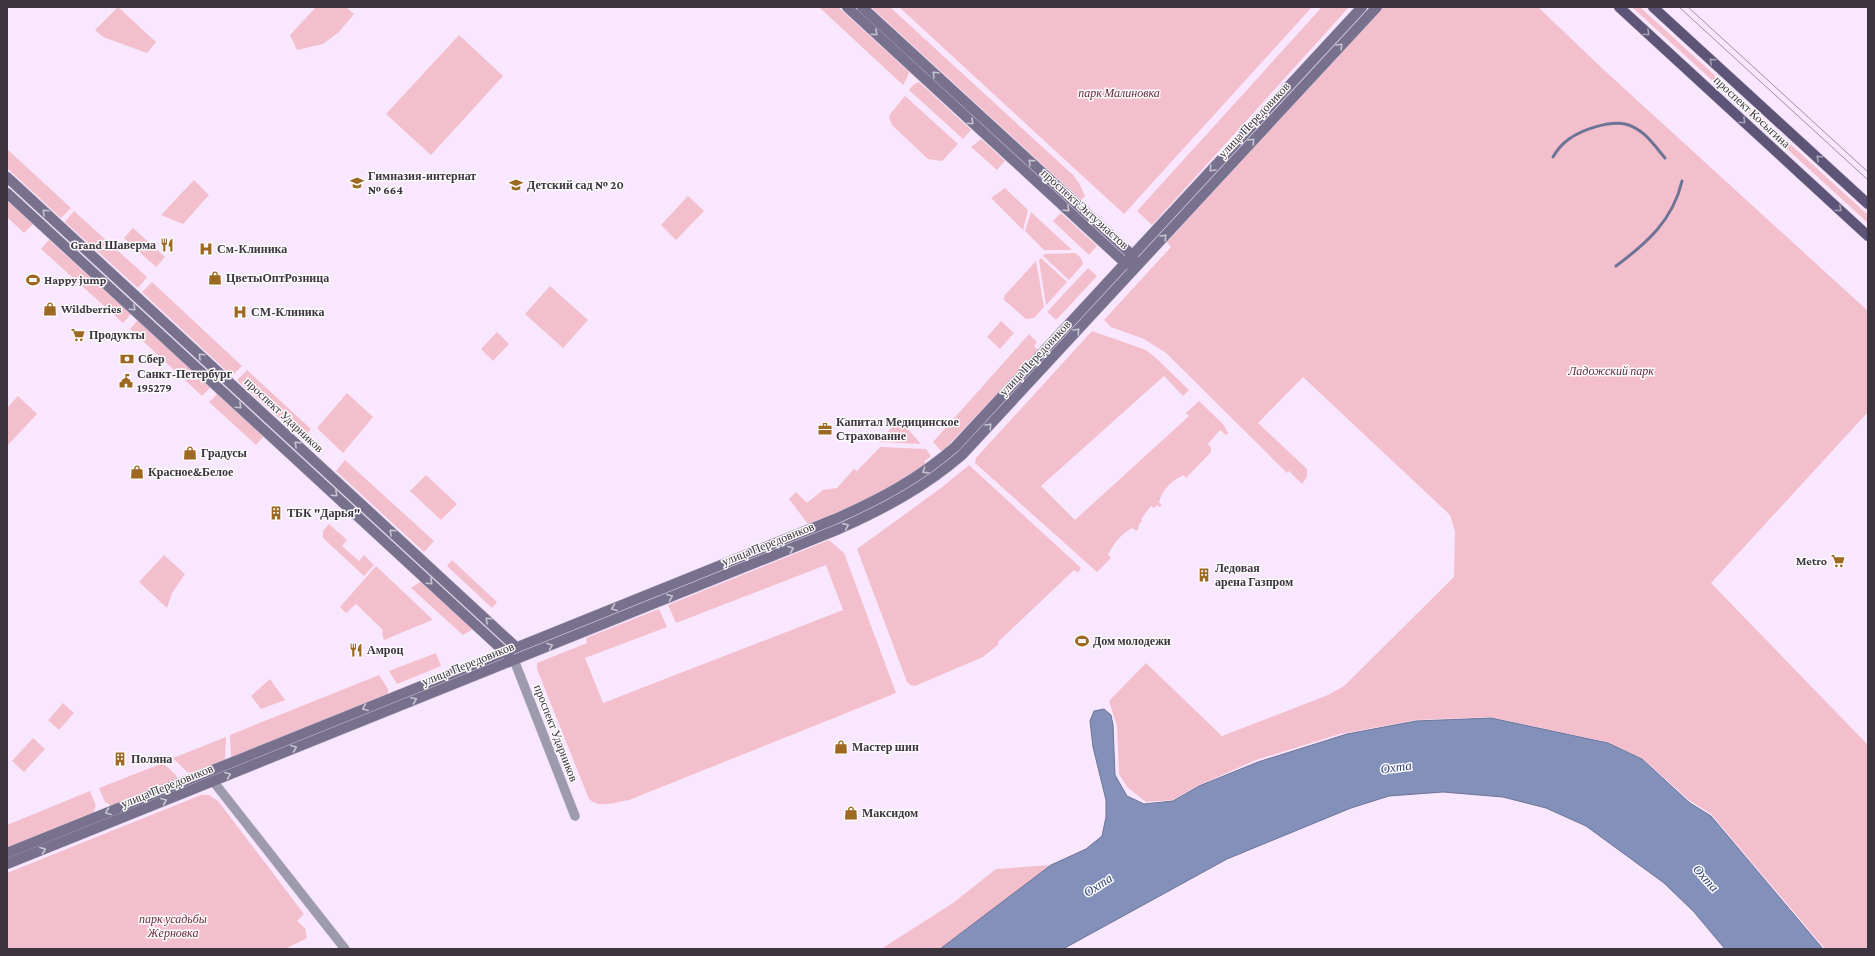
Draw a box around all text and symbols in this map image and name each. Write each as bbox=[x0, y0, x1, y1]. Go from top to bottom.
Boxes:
one-way arrow bbox=[871, 29, 878, 36]
one-way arrow bbox=[1643, 29, 1650, 36]
one-way arrow bbox=[1335, 43, 1343, 51]
one-way arrow bbox=[1710, 59, 1717, 66]
one-way arrow bbox=[932, 71, 940, 79]
street label: проспект Косыгина bbox=[1711, 73, 1794, 151]
street label: улица Передовиков bbox=[1215, 79, 1293, 161]
park label: парк Малиновка bbox=[1078, 86, 1160, 100]
one-way arrow bbox=[966, 117, 974, 124]
one-way arrow bbox=[1738, 117, 1746, 124]
one-way arrow bbox=[1247, 138, 1254, 146]
one-way arrow bbox=[1816, 156, 1823, 163]
one-way arrow bbox=[1028, 159, 1036, 166]
one-way arrow bbox=[1209, 164, 1216, 172]
street label: проспект Энтузиастов bbox=[1038, 166, 1132, 252]
place label: Гимназия-интернат № 664 bbox=[368, 169, 476, 197]
school or university icon: Гимназия-интернат № 664 bbox=[349, 175, 365, 191]
school or university icon: Детский сад № 20 bbox=[508, 177, 524, 193]
place label: Детский сад № 20 bbox=[527, 178, 624, 192]
one-way arrow bbox=[1834, 204, 1842, 212]
one-way arrow bbox=[1062, 205, 1070, 212]
one-way arrow bbox=[42, 210, 50, 217]
one-way arrow bbox=[1159, 234, 1166, 242]
restaurant icon: Grand Шаверма bbox=[159, 237, 175, 253]
place label: Grand Шаверма bbox=[71, 238, 156, 252]
hospital icon: См-Клиника bbox=[198, 241, 214, 257]
place label: См-Клиника bbox=[217, 242, 287, 256]
shop icon: ЦветыОптРозница bbox=[207, 270, 223, 286]
place label: ЦветыОптРозница bbox=[226, 271, 329, 285]
sports icon: Happy jump bbox=[25, 272, 41, 288]
place label: Happy jump bbox=[44, 273, 107, 287]
shop icon: Wildberries bbox=[42, 301, 58, 317]
place label: Wildberries bbox=[60, 302, 122, 316]
one-way arrow bbox=[128, 304, 136, 311]
hospital icon: СМ-Клиника bbox=[232, 304, 248, 320]
place label: СМ-Клиника bbox=[251, 305, 325, 319]
street label: улица Передовиков bbox=[996, 317, 1074, 399]
supermarket icon: Продукты bbox=[70, 327, 86, 343]
place label: Продукты bbox=[89, 328, 146, 342]
one-way arrow bbox=[1072, 328, 1080, 336]
bank icon: Сбер bbox=[119, 351, 135, 367]
place label: Сбер bbox=[138, 352, 165, 366]
one-way arrow bbox=[198, 353, 206, 361]
park label: Ладожский парк bbox=[1567, 364, 1654, 378]
place label: Санкт-Петербург 195279 bbox=[137, 367, 233, 395]
public building icon: Санкт-Петербург 195279 bbox=[118, 373, 134, 389]
street label: проспект Ударников bbox=[242, 375, 327, 455]
one-way arrow bbox=[234, 401, 242, 409]
place label: Капитал Медицинское Страхование bbox=[836, 415, 960, 443]
office icon: Капитал Медицинское Страхование bbox=[817, 421, 833, 437]
one-way arrow bbox=[984, 423, 991, 431]
one-way arrow bbox=[294, 441, 302, 449]
shop icon: Градусы bbox=[182, 445, 198, 461]
place label: Градусы bbox=[201, 446, 248, 460]
shop icon: Красное&Белое bbox=[129, 464, 145, 480]
place label: Красное&Белое bbox=[148, 465, 234, 479]
one-way arrow bbox=[922, 467, 929, 474]
one-way arrow bbox=[330, 489, 337, 496]
building icon: ТБК "Дарья" bbox=[268, 505, 284, 521]
place label: ТБК "Дарья" bbox=[287, 506, 360, 520]
street label: улица Передовиков bbox=[720, 519, 816, 569]
one-way arrow bbox=[841, 523, 849, 531]
one-way arrow bbox=[390, 530, 397, 537]
one-way arrow bbox=[787, 545, 794, 553]
supermarket icon: Metro bbox=[1830, 553, 1846, 569]
place label: Metro bbox=[1796, 554, 1827, 568]
place label: Ледовая арена Газпром bbox=[1215, 561, 1293, 589]
building icon: Ледовая арена Газпром bbox=[1196, 567, 1212, 583]
one-way arrow bbox=[425, 577, 433, 585]
one-way arrow bbox=[667, 594, 674, 602]
one-way arrow bbox=[610, 604, 617, 612]
one-way arrow bbox=[485, 617, 493, 625]
sports icon: Дом молодежи bbox=[1074, 633, 1090, 649]
place label: Дом молодежи bbox=[1093, 634, 1171, 648]
street label: улица Передовиков bbox=[420, 639, 516, 689]
restaurant icon: Амроц bbox=[348, 642, 364, 658]
one-way arrow bbox=[546, 642, 553, 650]
place label: Амроц bbox=[367, 643, 404, 657]
street label: проспект Ударников bbox=[531, 682, 581, 784]
one-way arrow bbox=[411, 696, 418, 704]
one-way arrow bbox=[361, 703, 369, 711]
shop icon: Мастер шин bbox=[833, 739, 849, 755]
place label: Мастер шин bbox=[852, 740, 919, 754]
one-way arrow bbox=[290, 745, 297, 753]
building icon: Поляна bbox=[112, 751, 128, 767]
place label: Поляна bbox=[131, 752, 172, 766]
water label: Охта bbox=[1379, 757, 1413, 777]
street label: улица Передовиков bbox=[119, 761, 215, 811]
one-way arrow bbox=[224, 772, 232, 780]
one-way arrow bbox=[159, 798, 167, 806]
shop icon: Максидом bbox=[843, 805, 859, 821]
place label: Максидом bbox=[862, 806, 918, 820]
one-way arrow bbox=[105, 807, 113, 815]
one-way arrow bbox=[40, 846, 47, 854]
water label: Охта bbox=[1690, 861, 1722, 895]
water label: Охта bbox=[1081, 870, 1116, 900]
park label: парк усадьбы Жерновка bbox=[139, 912, 207, 940]

